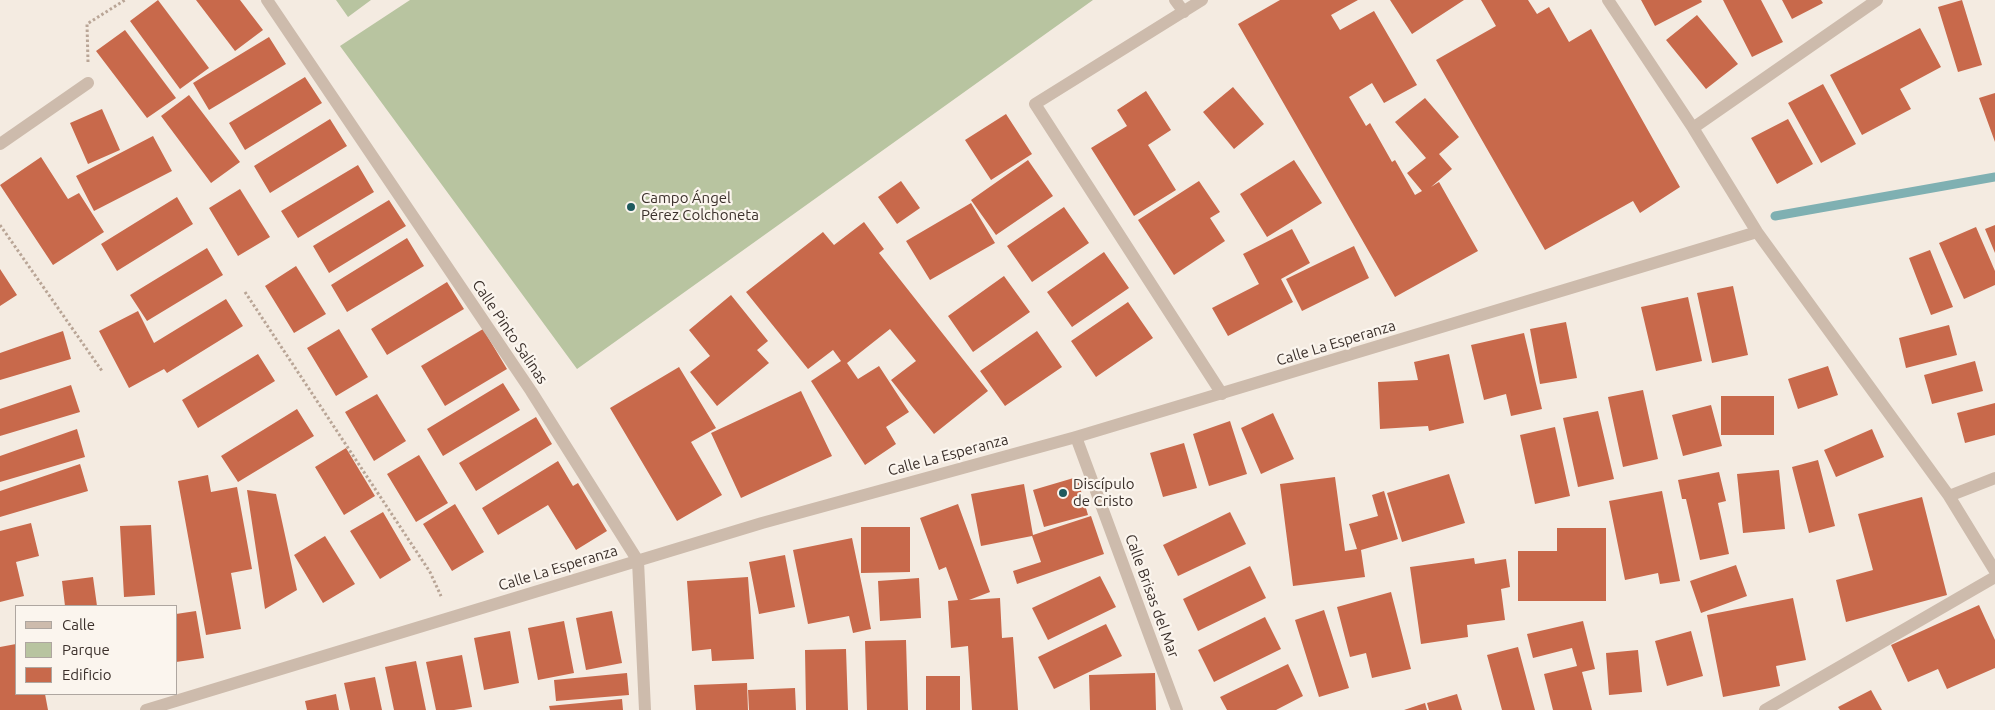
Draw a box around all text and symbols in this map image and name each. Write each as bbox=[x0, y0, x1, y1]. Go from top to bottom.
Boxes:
place label: Campo Ángel Pérez Colchoneta bbox=[641, 189, 759, 224]
marker: Campo Ángel Pérez Colchoneta bbox=[625, 201, 637, 213]
street label: Calle Pinto Salinas bbox=[469, 277, 551, 387]
street label: Calle La Esperanza bbox=[1274, 316, 1398, 370]
street label: Calle La Esperanza bbox=[886, 430, 1010, 480]
place label: Discípulo de Cristo bbox=[1073, 475, 1134, 510]
marker: Discípulo de Cristo bbox=[1057, 487, 1069, 499]
street label: Calle Brisas del Mar bbox=[1121, 532, 1183, 660]
street label: Calle La Esperanza bbox=[496, 541, 620, 595]
legend bbox=[15, 605, 178, 695]
text: Calle bbox=[62, 616, 95, 633]
text: Parque bbox=[62, 641, 110, 658]
text: Edificio bbox=[62, 666, 111, 683]

